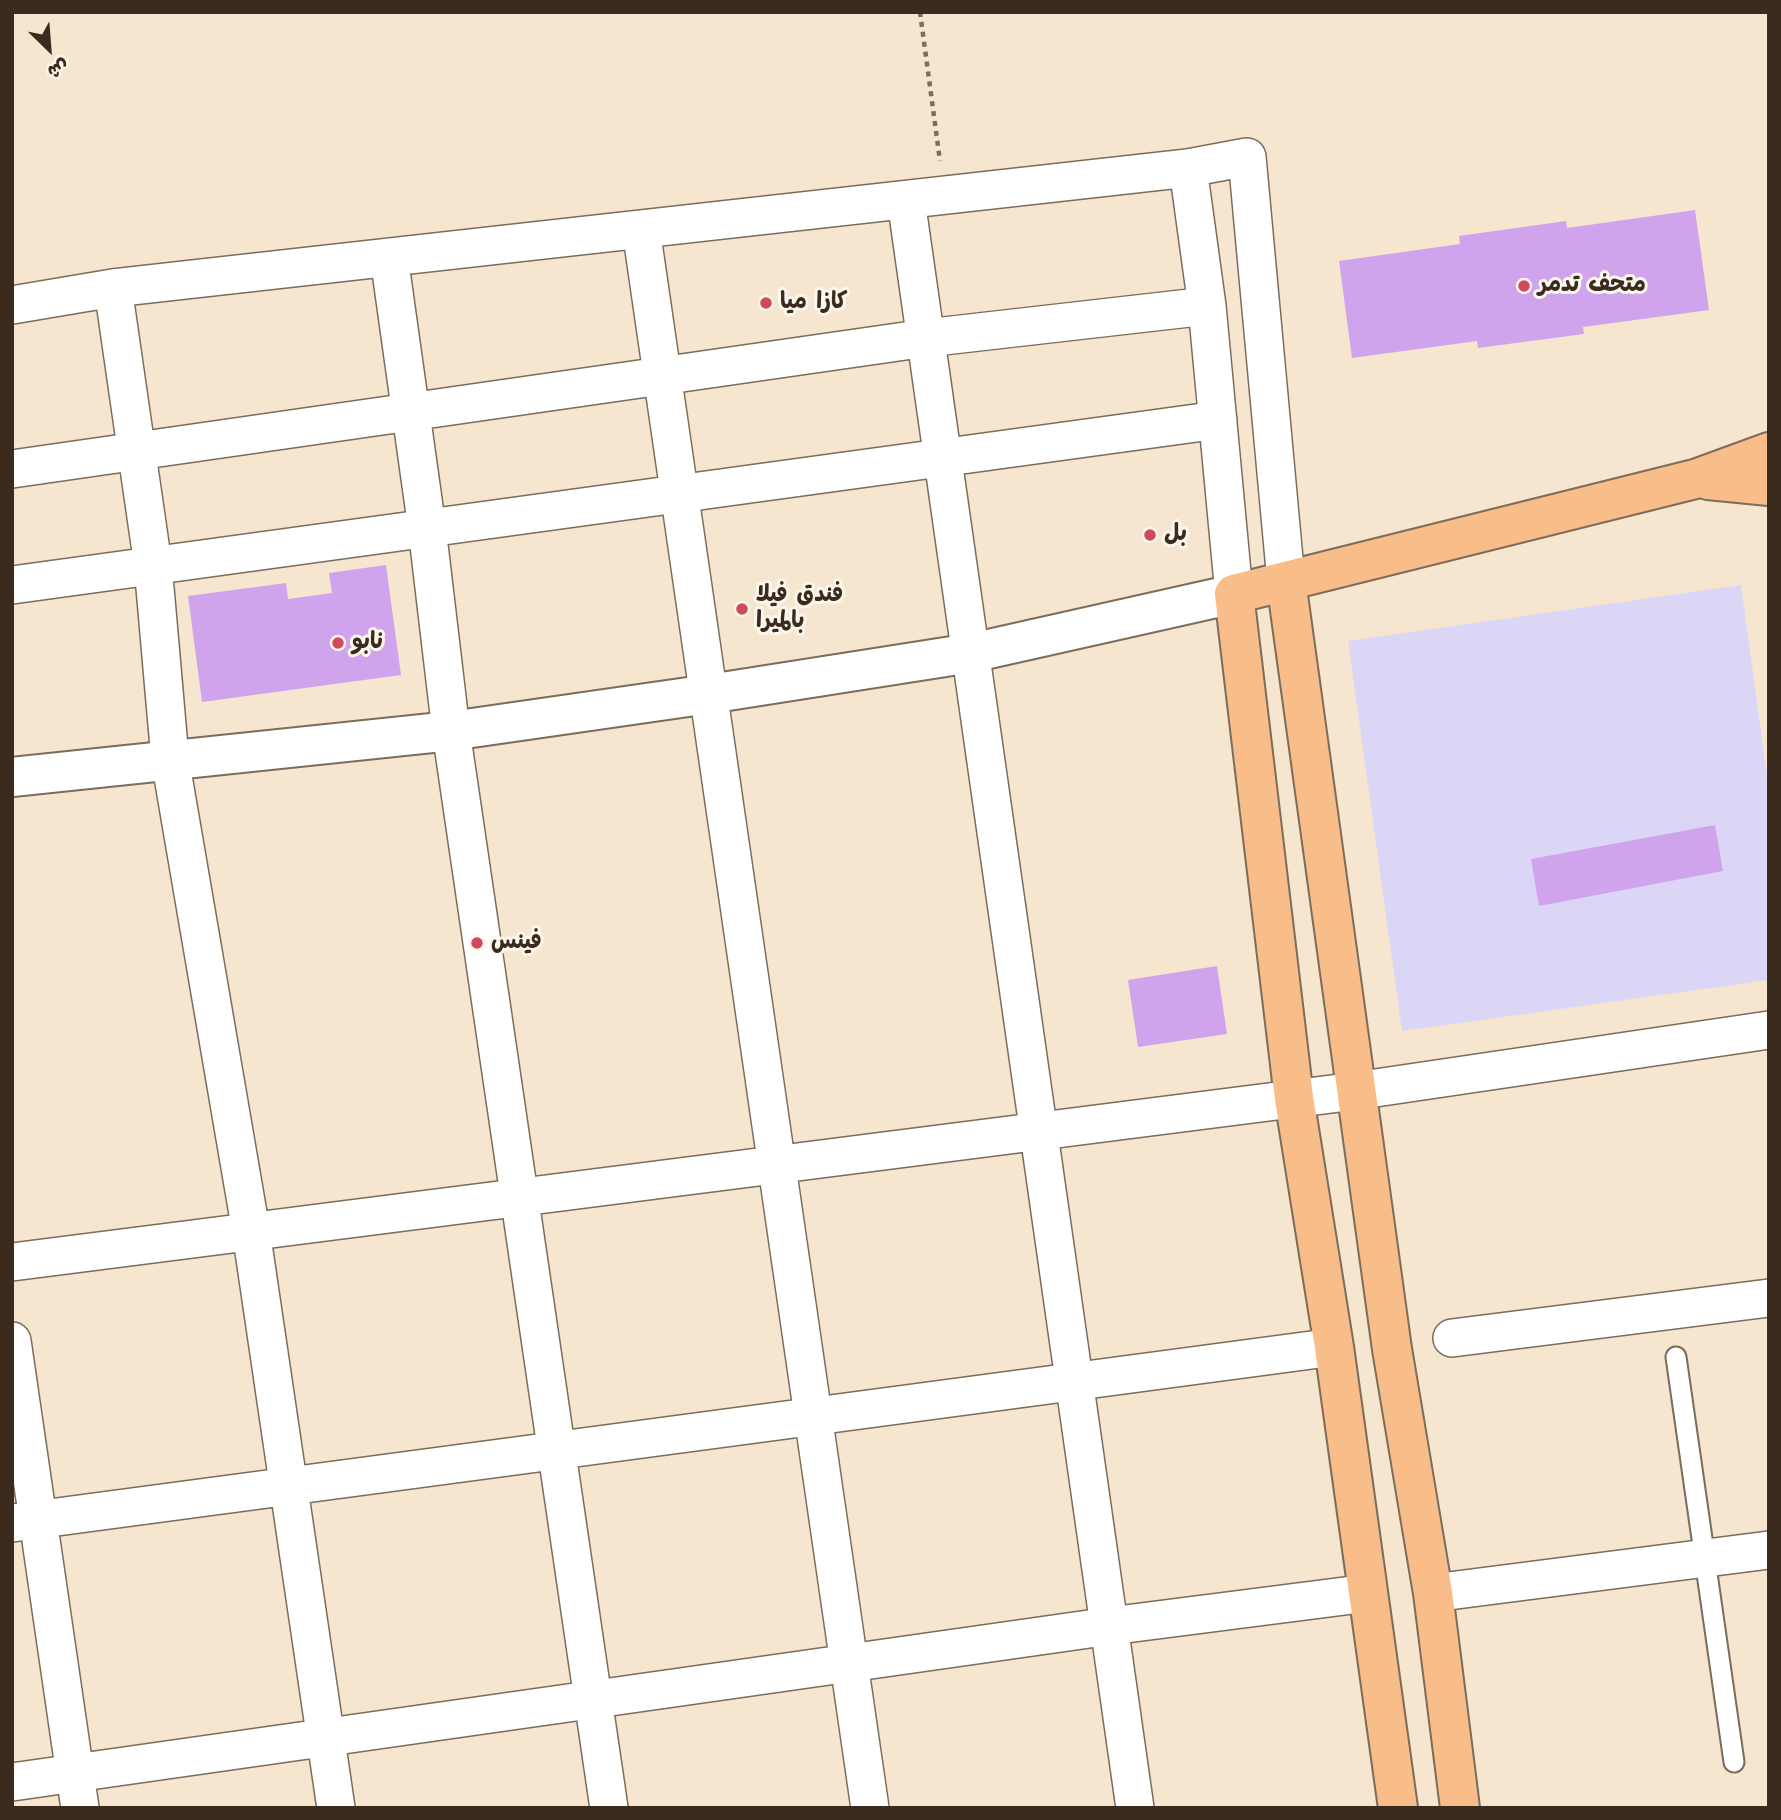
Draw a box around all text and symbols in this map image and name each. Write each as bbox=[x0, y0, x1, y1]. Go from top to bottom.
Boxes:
north arrow bbox=[14, 14, 84, 84]
text: ش bbox=[43, 52, 73, 85]
place label: متحف تدمر bbox=[1538, 272, 1646, 300]
marker: متحف تدمر bbox=[1516, 278, 1532, 294]
place label: كازا ميا bbox=[780, 289, 847, 317]
marker: كازا ميا bbox=[758, 295, 774, 311]
place label: بل bbox=[1164, 521, 1187, 549]
marker: بل bbox=[1142, 527, 1158, 543]
place label: فندق فيلا بالميرا bbox=[756, 582, 843, 636]
marker: فندق فيلا بالميرا bbox=[734, 601, 750, 617]
place label: نابو bbox=[352, 629, 383, 657]
marker: نابو bbox=[330, 635, 346, 651]
place label: فينس bbox=[491, 929, 542, 957]
marker: فينس bbox=[469, 935, 485, 951]

